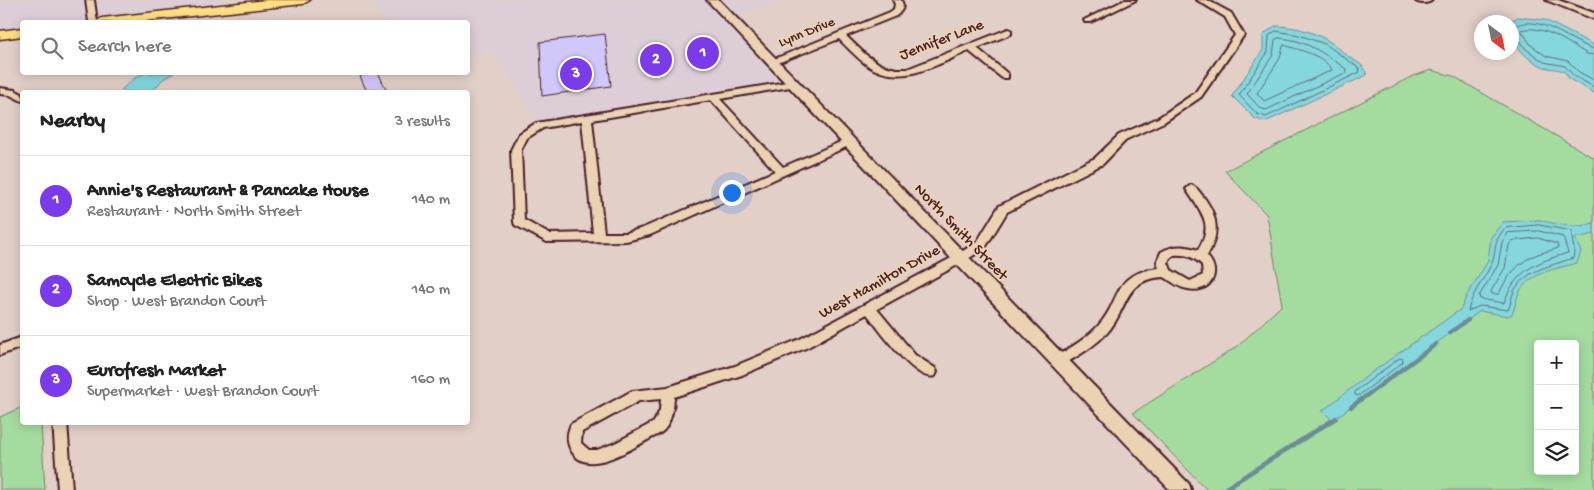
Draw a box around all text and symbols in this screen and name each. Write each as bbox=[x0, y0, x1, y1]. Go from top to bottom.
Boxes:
street label: Lynn Drive bbox=[776, 14, 838, 52]
north arrow bbox=[1474, 15, 1519, 60]
street label: Jennifer Lane bbox=[897, 16, 987, 66]
search box bbox=[20, 20, 470, 75]
icon: search bbox=[38, 34, 66, 62]
pin: 1 bbox=[687, 34, 719, 72]
text: Search here bbox=[78, 36, 172, 59]
pin: 2 bbox=[640, 41, 672, 79]
pin: 3 bbox=[560, 55, 592, 93]
text: Nearby bbox=[40, 110, 105, 135]
text: 3 results bbox=[395, 113, 450, 132]
text: Annie's Restaurant & Pancake House bbox=[87, 180, 369, 203]
your location bbox=[719, 180, 745, 206]
street label: North Smith Street bbox=[909, 181, 1012, 286]
text: 1 bbox=[53, 191, 59, 210]
text: 140 m bbox=[412, 191, 450, 210]
text: Restaurant · North Smith Street bbox=[87, 203, 301, 222]
street label: West Hamilton Drive bbox=[816, 241, 945, 324]
text: Samcycle Electric Bikes bbox=[87, 270, 262, 293]
text: 2 bbox=[52, 281, 60, 300]
text: 140 m bbox=[412, 281, 450, 300]
text: Shop · West Brandon Court bbox=[87, 293, 266, 312]
map controls bbox=[1534, 340, 1579, 475]
button: + bbox=[1534, 340, 1579, 385]
text: Eurofresh Market bbox=[87, 360, 225, 383]
text: 3 bbox=[52, 371, 60, 390]
text: 160 m bbox=[411, 371, 450, 390]
text: Supermarket · West Brandon Court bbox=[87, 383, 318, 402]
button: − bbox=[1534, 385, 1579, 430]
button: layers bbox=[1534, 430, 1579, 475]

